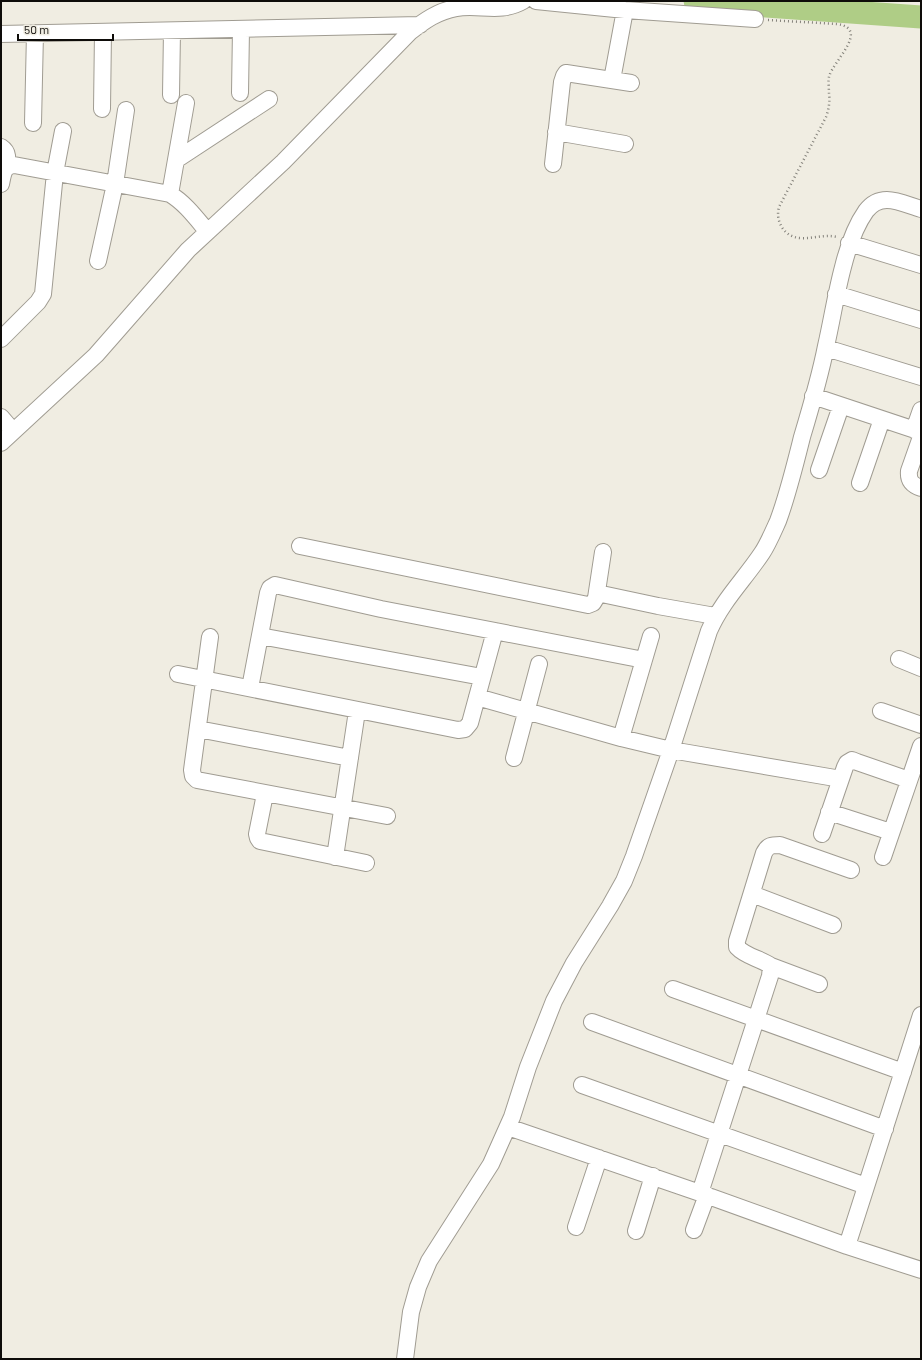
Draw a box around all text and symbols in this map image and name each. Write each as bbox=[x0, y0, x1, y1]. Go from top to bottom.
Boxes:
scale bar bbox=[18, 16, 113, 42]
text: 50 m bbox=[24, 22, 49, 36]

